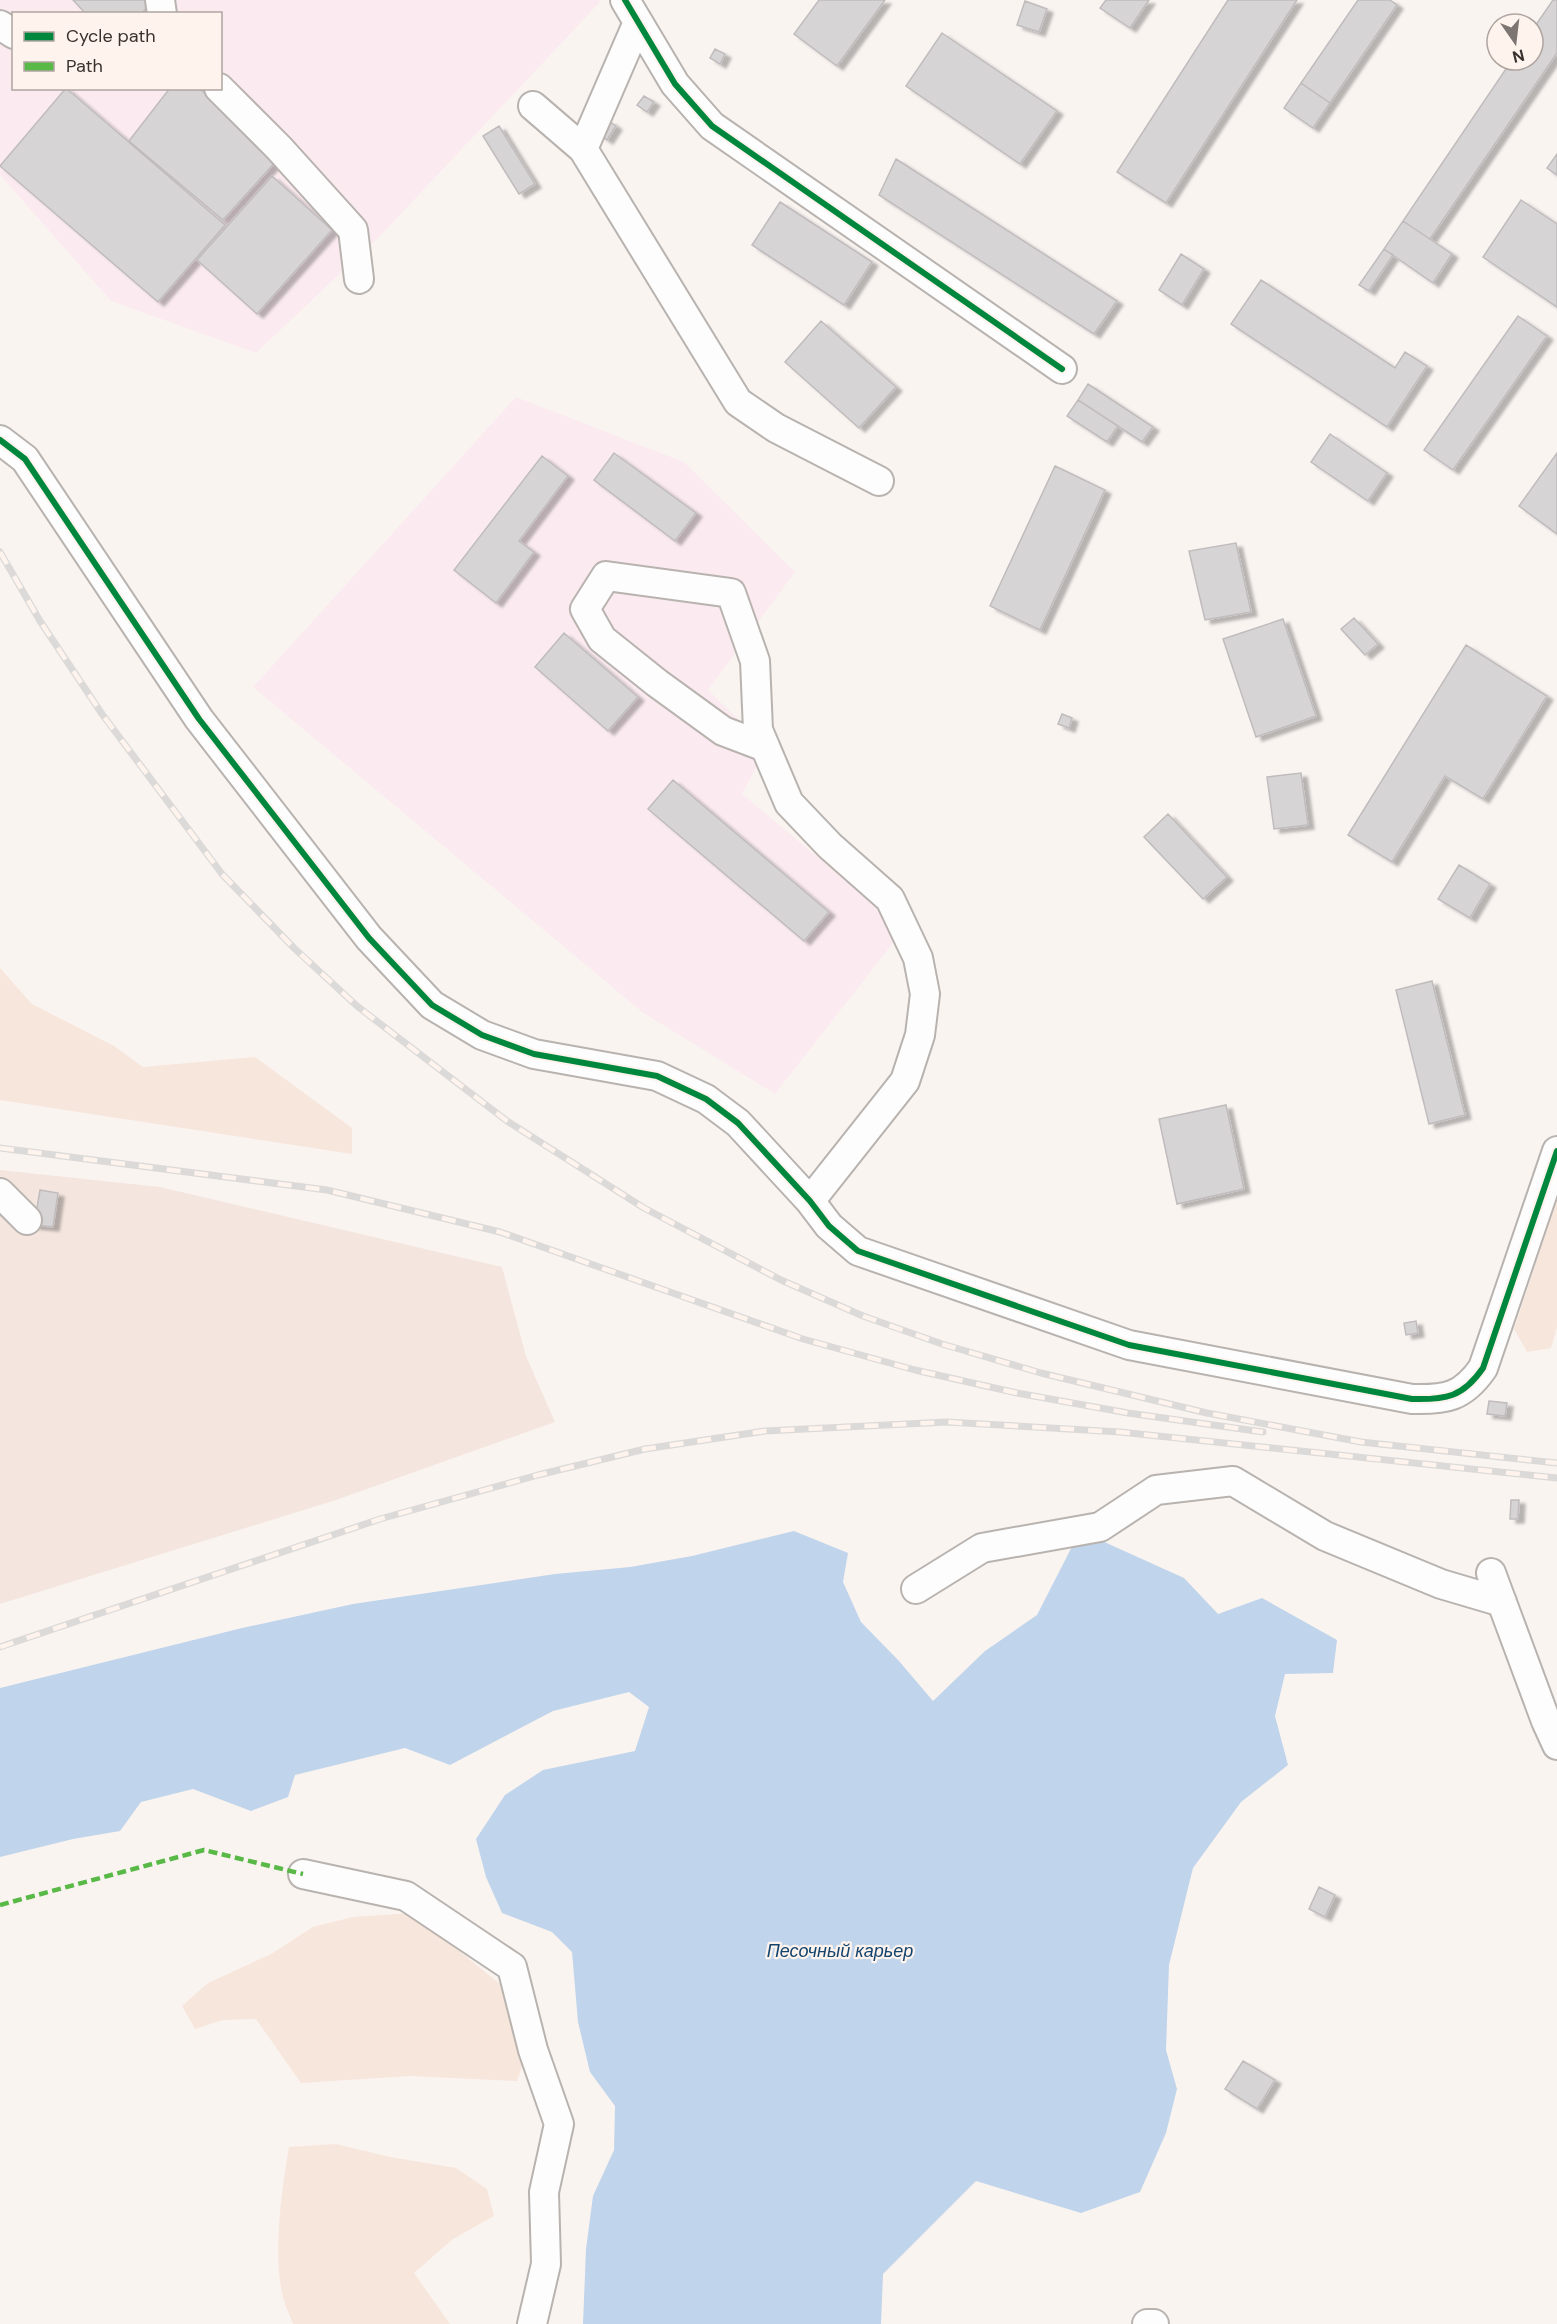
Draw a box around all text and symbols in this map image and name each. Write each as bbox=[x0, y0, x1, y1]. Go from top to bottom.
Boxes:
legend bbox=[12, 12, 222, 90]
north arrow bbox=[1485, 12, 1545, 72]
text: Cycle path bbox=[66, 24, 156, 48]
text: N bbox=[1510, 44, 1527, 68]
text: Path bbox=[66, 54, 103, 78]
water label: Песочный карьер bbox=[767, 1939, 913, 1963]

